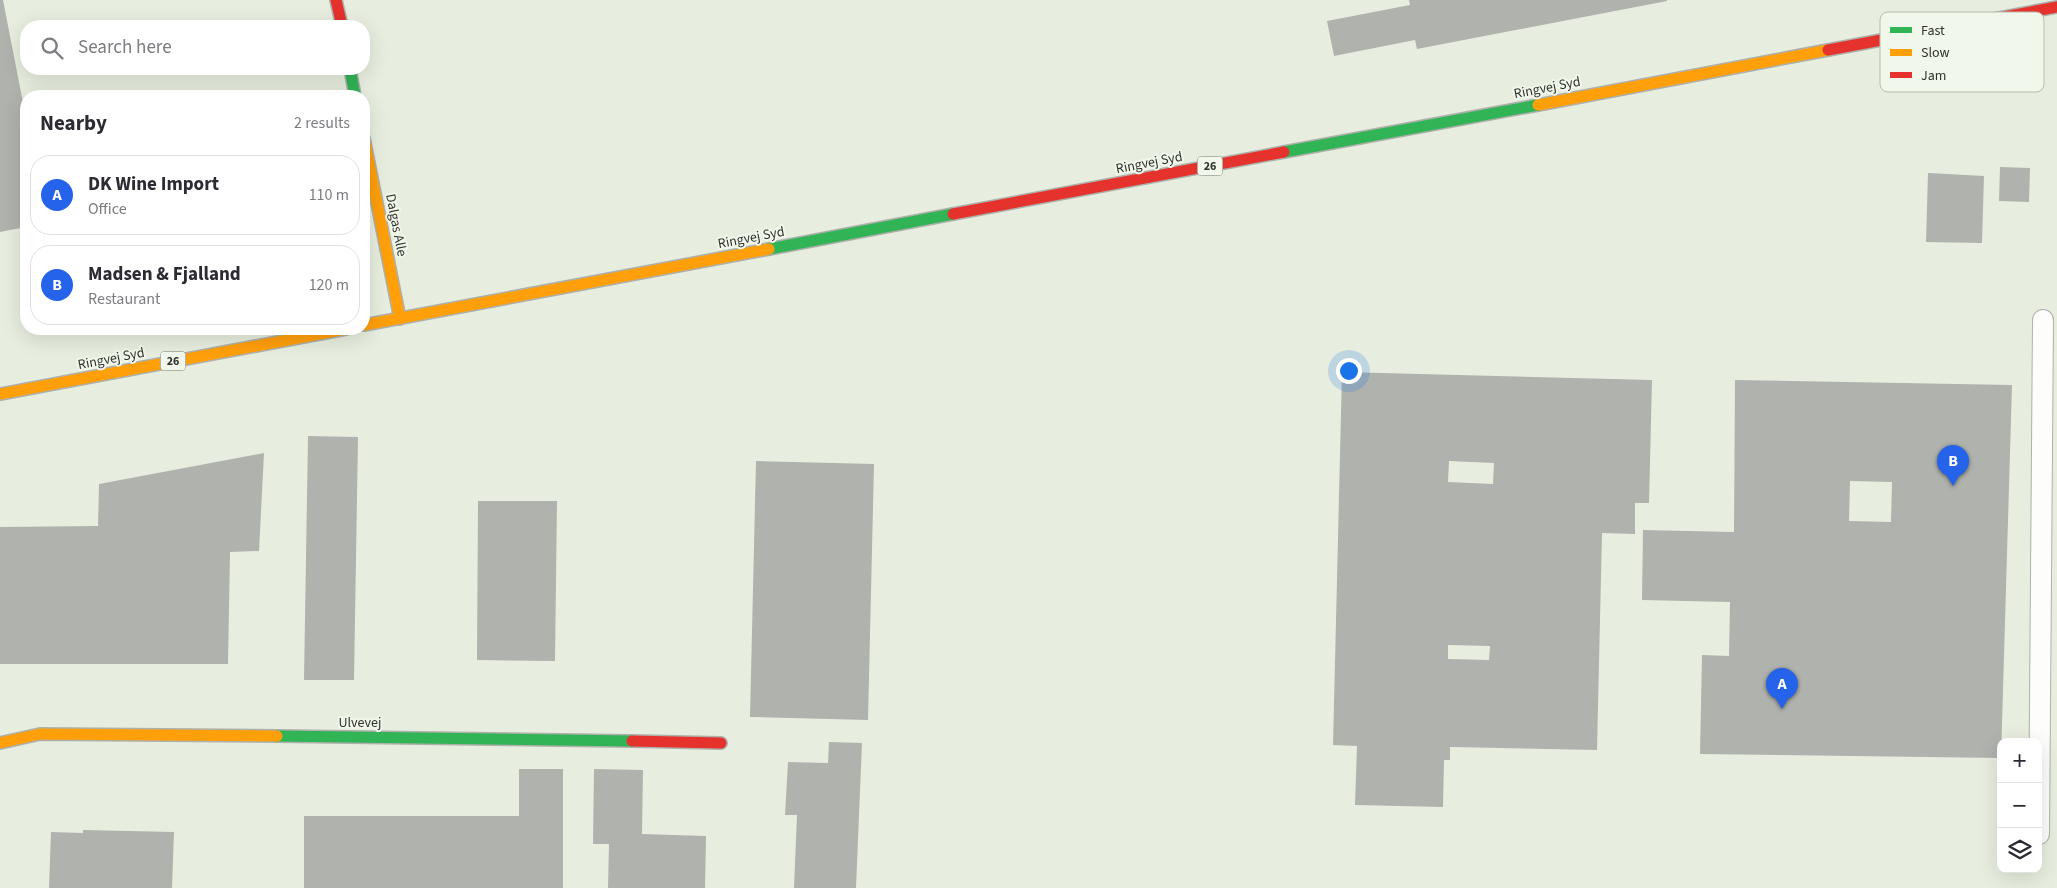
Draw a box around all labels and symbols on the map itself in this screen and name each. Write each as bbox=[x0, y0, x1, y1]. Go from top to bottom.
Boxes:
legend bbox=[1880, 12, 2044, 92]
text: Fast bbox=[1921, 21, 1945, 41]
text: Slow bbox=[1921, 43, 1950, 63]
text: Jam bbox=[1921, 66, 1946, 86]
street label: Ringvej Syd bbox=[1512, 72, 1582, 104]
street label: Ringvej Syd bbox=[1114, 147, 1184, 179]
road number: 26 bbox=[1198, 157, 1222, 176]
street label: Dalgas Alle bbox=[380, 192, 412, 258]
street label: Ringvej Syd bbox=[716, 222, 786, 254]
street label: Ringvej Syd bbox=[76, 343, 146, 375]
road number: 26 bbox=[160, 352, 186, 371]
your location bbox=[1336, 358, 1362, 384]
pin: B bbox=[1937, 445, 1969, 486]
pin: A bbox=[1766, 668, 1798, 709]
street label: Ulvevej bbox=[339, 713, 382, 733]

